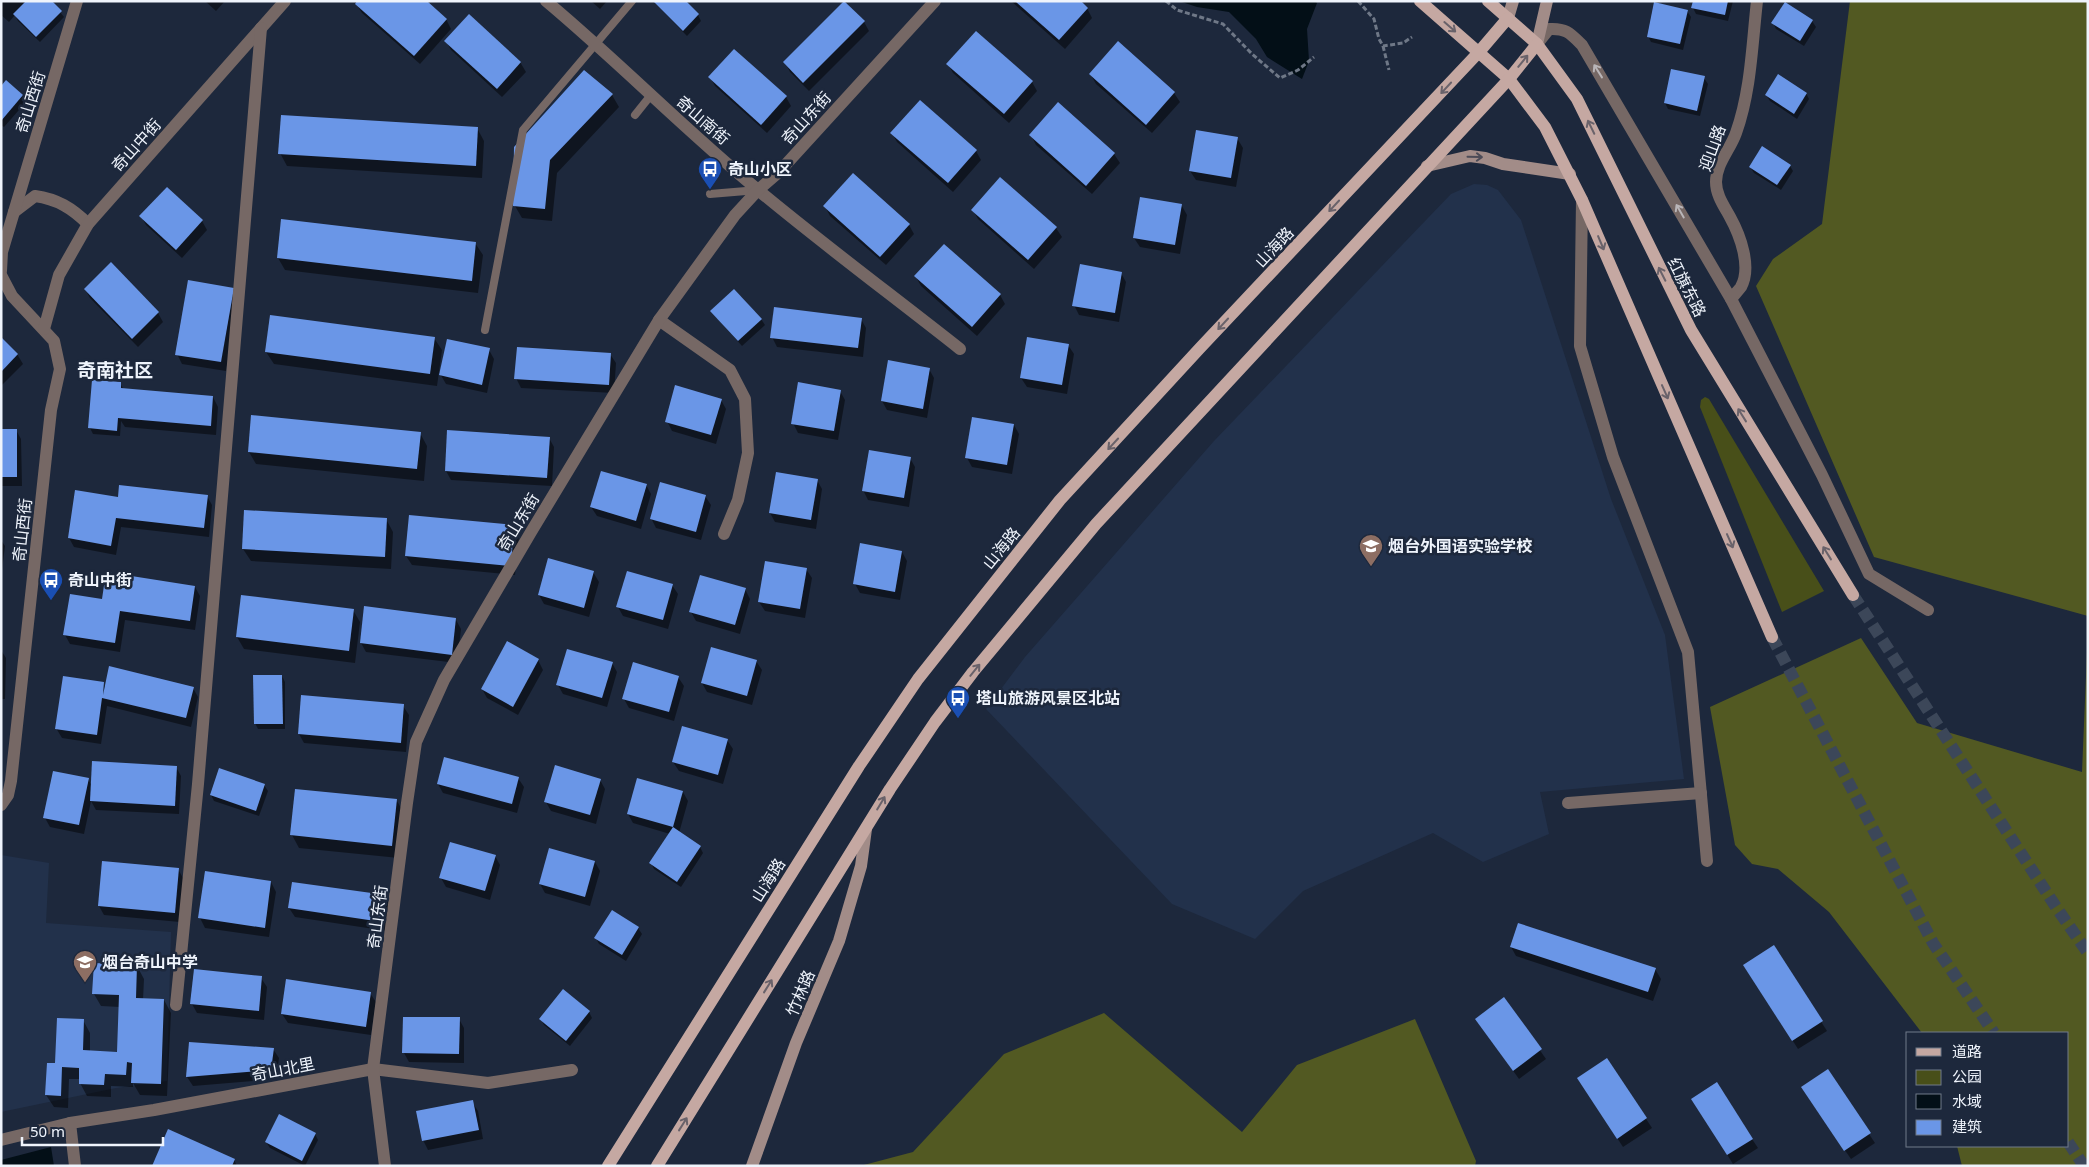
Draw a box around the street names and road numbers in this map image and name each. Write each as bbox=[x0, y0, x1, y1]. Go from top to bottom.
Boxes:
street label: 奇山西街 bbox=[10, 68, 50, 136]
street label: 奇山东街 bbox=[776, 87, 836, 149]
street label: 奇山南街 bbox=[672, 91, 734, 149]
street label: 奇山中街 bbox=[106, 114, 166, 176]
street label: 迎山路 bbox=[1693, 122, 1731, 174]
street label: 山海路 bbox=[1250, 222, 1298, 272]
street label: 红旗东路 bbox=[1663, 253, 1711, 321]
street label: 奇山东街 bbox=[492, 489, 544, 555]
street label: 奇山西街 bbox=[8, 497, 36, 563]
street label: 山海路 bbox=[977, 522, 1025, 574]
street label: 山海路 bbox=[746, 854, 790, 906]
street label: 奇山东街 bbox=[362, 884, 392, 950]
street label: 竹林路 bbox=[780, 967, 820, 1019]
street label: 奇山北里 bbox=[249, 1052, 317, 1086]

